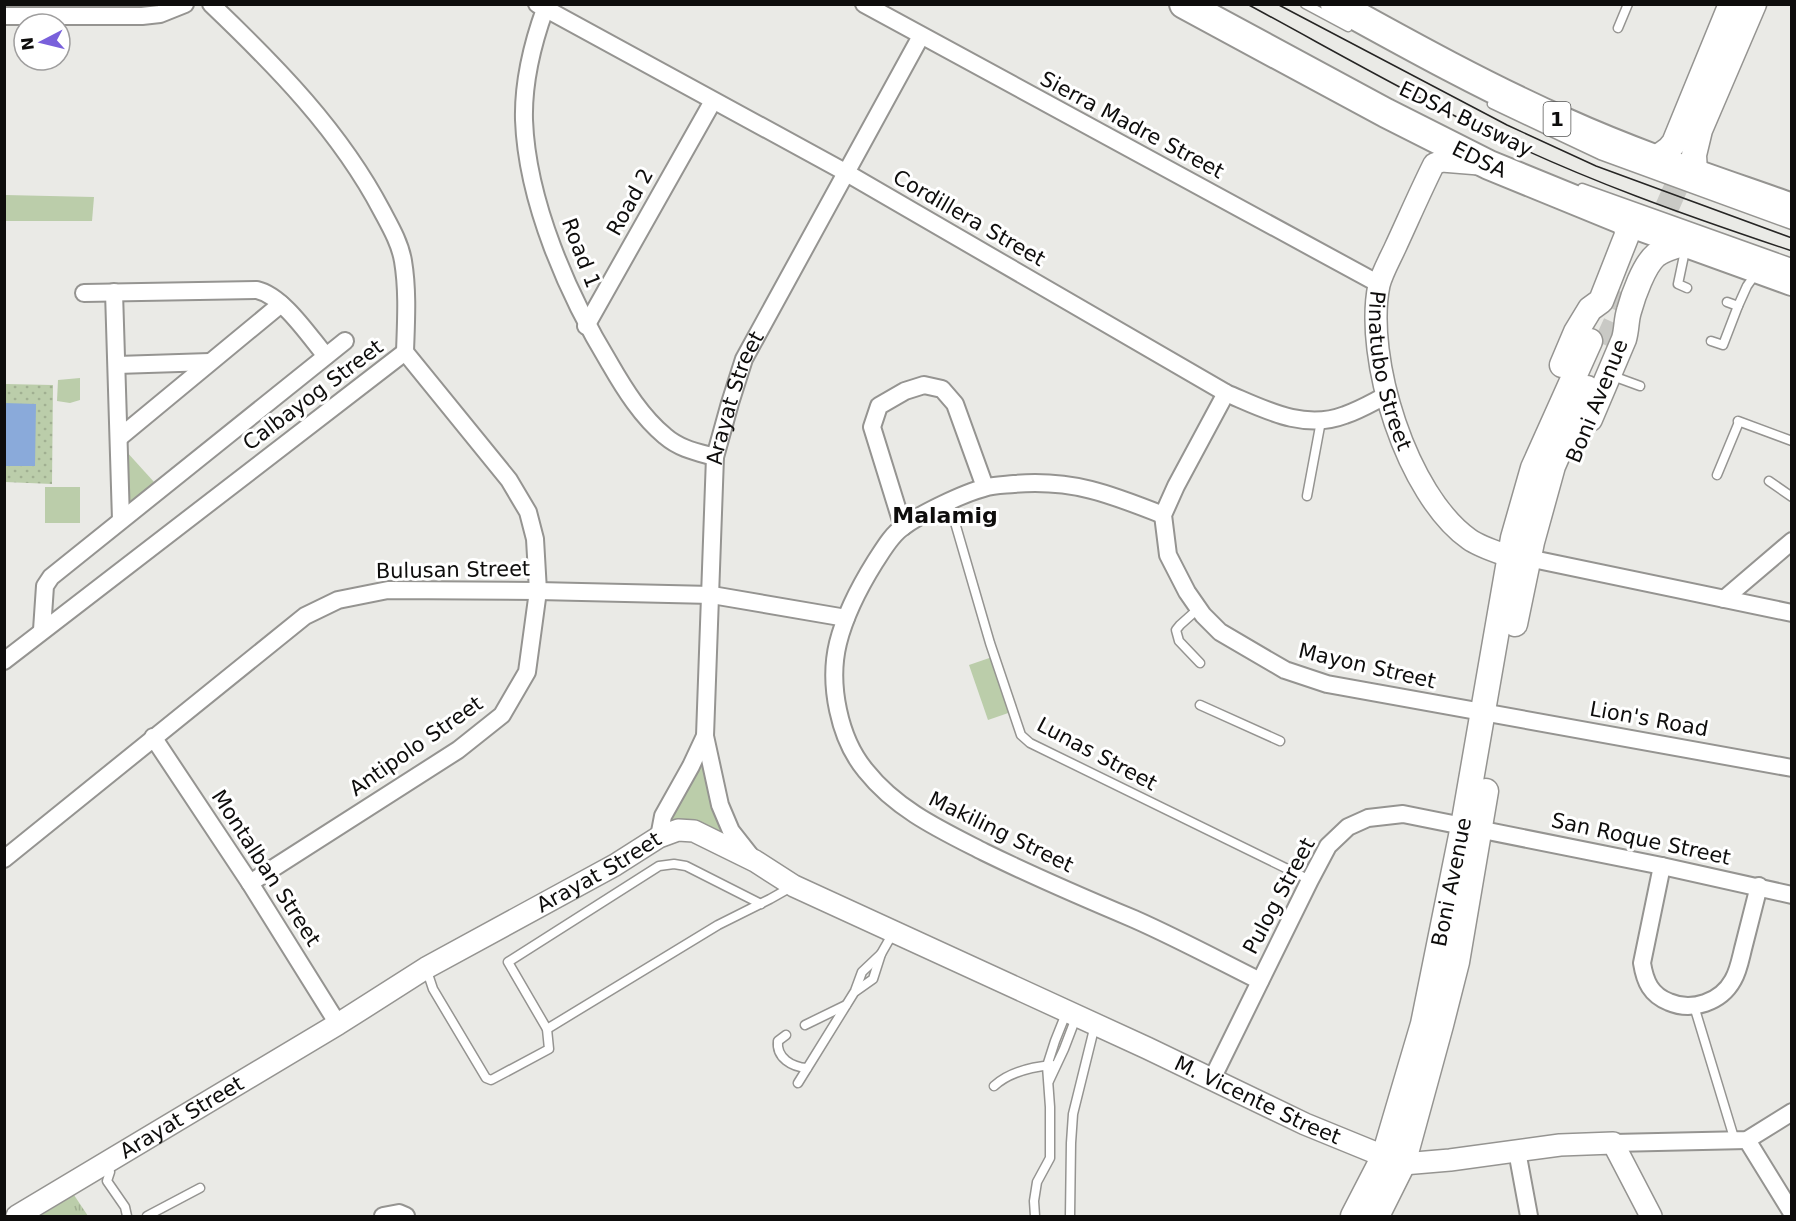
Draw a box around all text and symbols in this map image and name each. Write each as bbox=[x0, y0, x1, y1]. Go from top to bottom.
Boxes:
north arrow bbox=[12, 12, 72, 72]
text: N bbox=[17, 36, 38, 52]
street label: Sierra Madre Street bbox=[1036, 66, 1228, 184]
street label: EDSA Busway bbox=[1395, 76, 1537, 162]
road number: 1 bbox=[1544, 102, 1570, 136]
street label: EDSA bbox=[1449, 135, 1511, 183]
street label: Road 2 bbox=[602, 164, 658, 240]
street label: Cordillera Street bbox=[889, 165, 1049, 271]
street label: Road 1 bbox=[557, 215, 605, 291]
street label: Pinatubo Street bbox=[1364, 290, 1416, 454]
street label: Arayat Street bbox=[703, 327, 769, 465]
street label: Calbayog Street bbox=[238, 335, 388, 455]
street label: Boni Avenue bbox=[1561, 336, 1633, 466]
district label: Malamig bbox=[892, 503, 998, 528]
street label: Bulusan Street bbox=[376, 557, 530, 583]
street label: Mayon Street bbox=[1296, 639, 1438, 693]
street label: Antipolo Street bbox=[345, 691, 487, 801]
street label: Lion's Road bbox=[1588, 697, 1710, 741]
street label: Lunas Street bbox=[1033, 712, 1161, 796]
street label: Montalban Street bbox=[207, 785, 325, 951]
street label: Makiling Street bbox=[925, 787, 1077, 877]
street label: San Roque Street bbox=[1549, 808, 1733, 870]
street label: Boni Avenue bbox=[1427, 816, 1476, 949]
street label: Arayat Street bbox=[532, 827, 666, 917]
street label: Pulog Street bbox=[1238, 834, 1320, 958]
street label: M. Vicente Street bbox=[1171, 1051, 1344, 1149]
street label: Arayat Street bbox=[116, 1071, 248, 1164]

